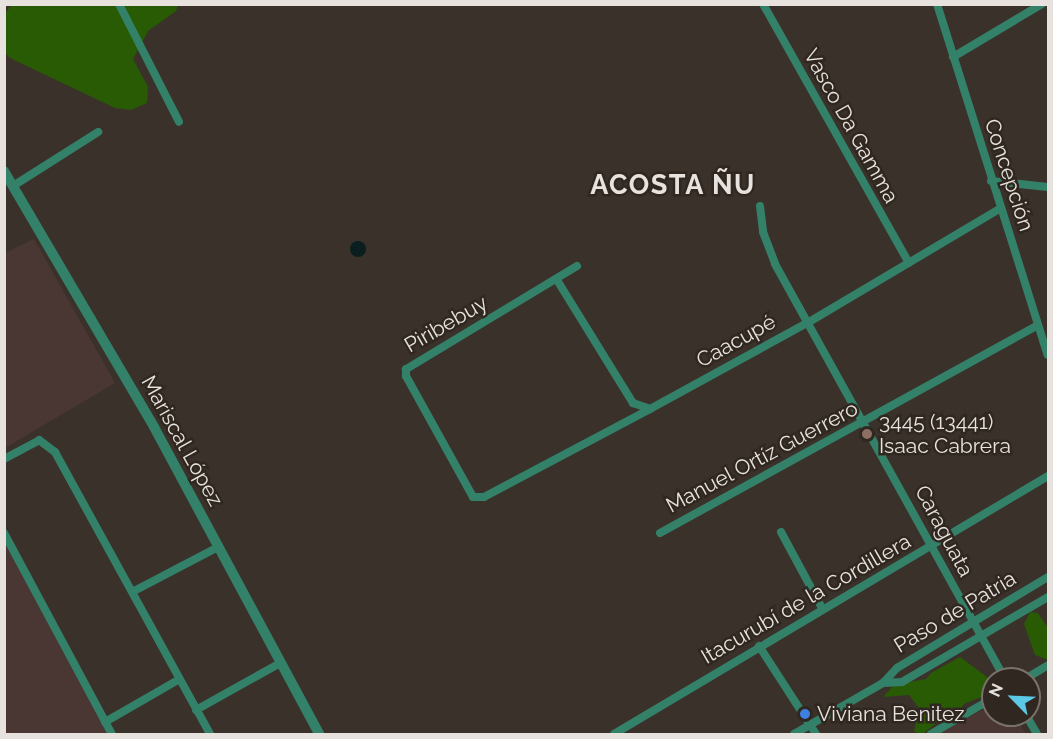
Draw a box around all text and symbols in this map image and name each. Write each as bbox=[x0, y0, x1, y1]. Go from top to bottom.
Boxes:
street label: Vasco Da Gamma bbox=[798, 45, 904, 207]
street label: Concepción bbox=[979, 116, 1039, 234]
district label: ACOSTA ÑU bbox=[590, 169, 756, 201]
street label: Piribebuy bbox=[400, 290, 492, 358]
street label: Caacupé bbox=[692, 309, 780, 373]
street label: Mariscal López bbox=[136, 371, 228, 511]
street label: Manuel Ortíz Guerrero bbox=[661, 396, 863, 518]
place label: 3445 (13441) Isaac Cabrera bbox=[879, 409, 1011, 459]
marker: 3445 (13441) Isaac Cabrera bbox=[860, 427, 874, 441]
street label: Caraguata bbox=[909, 481, 979, 581]
street label: Itacurubí de la Cordillera bbox=[697, 529, 915, 669]
street label: Paso de Patria bbox=[889, 566, 1021, 658]
north arrow bbox=[981, 667, 1041, 727]
text: N bbox=[985, 681, 1007, 700]
place label: Viviana Benitez bbox=[817, 701, 965, 727]
marker: Viviana Benitez bbox=[798, 707, 812, 721]

